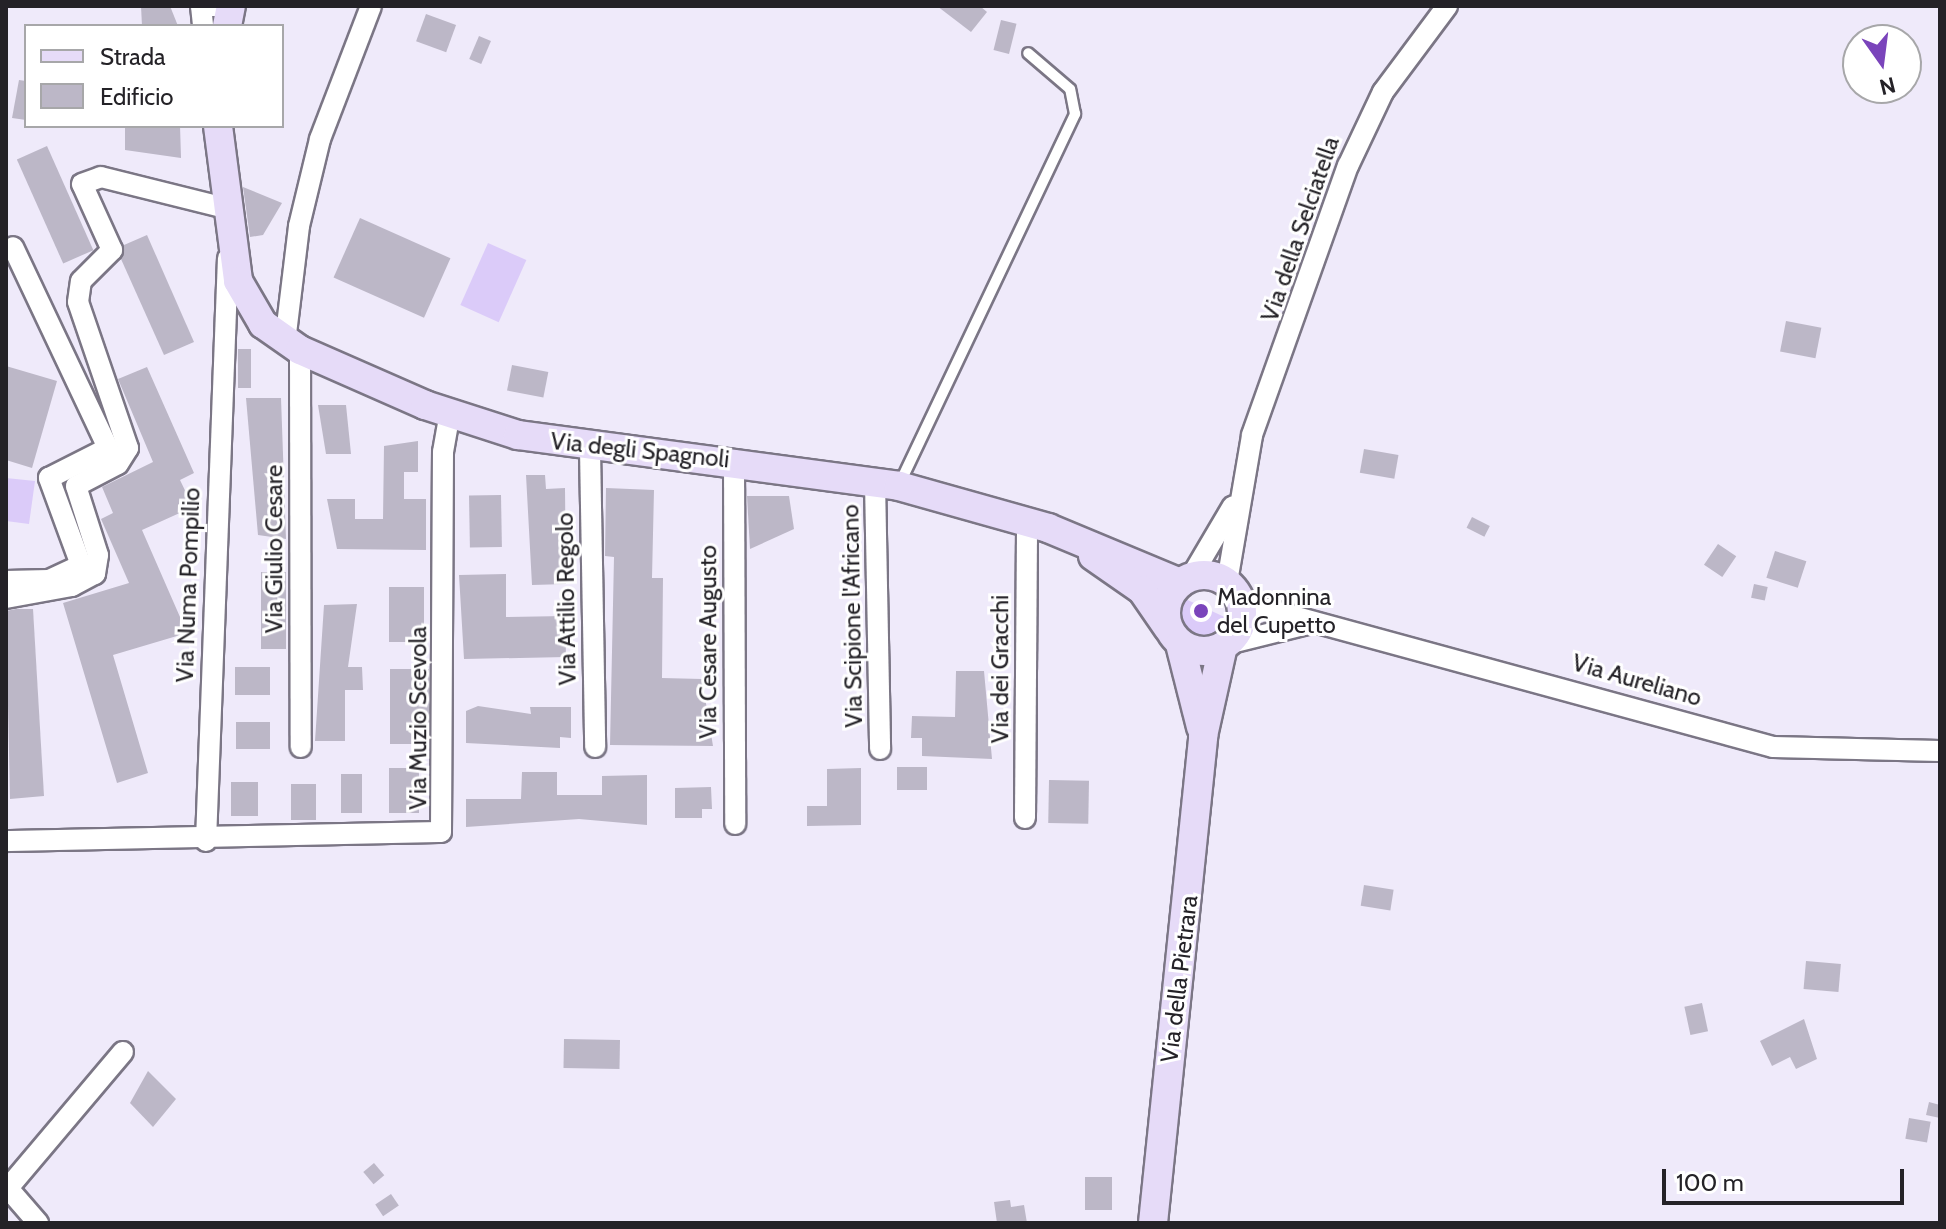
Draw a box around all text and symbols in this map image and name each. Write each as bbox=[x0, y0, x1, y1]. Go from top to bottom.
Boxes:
legend bbox=[24, 24, 284, 128]
north arrow bbox=[1842, 24, 1922, 104]
text: Strada bbox=[100, 42, 166, 71]
text: N bbox=[1877, 71, 1898, 101]
text: Edificio bbox=[100, 82, 174, 111]
street label: Via della Selciatella bbox=[1255, 133, 1345, 325]
street label: Via degli Spagnoli bbox=[549, 426, 731, 474]
street label: Via Giulio Cesare bbox=[260, 465, 288, 633]
street label: Via Numa Pompilio bbox=[170, 487, 206, 683]
street label: Via Scipione l'Africano bbox=[836, 504, 868, 728]
street label: Via Attilio Regolo bbox=[550, 512, 582, 686]
street label: Via Cesare Augusto bbox=[694, 545, 722, 739]
place label: Madonnina del Cupetto bbox=[1217, 583, 1336, 639]
street label: Via dei Gracchi bbox=[986, 595, 1014, 743]
marker: Madonnina del Cupetto bbox=[1192, 602, 1210, 620]
street label: Via Muzio Scevola bbox=[404, 626, 432, 810]
street label: Via Aureliano bbox=[1569, 648, 1705, 712]
street label: Via della Pietrara bbox=[1154, 894, 1204, 1064]
scale bar bbox=[1666, 1153, 1908, 1203]
text: 100 m bbox=[1676, 1168, 1744, 1197]

